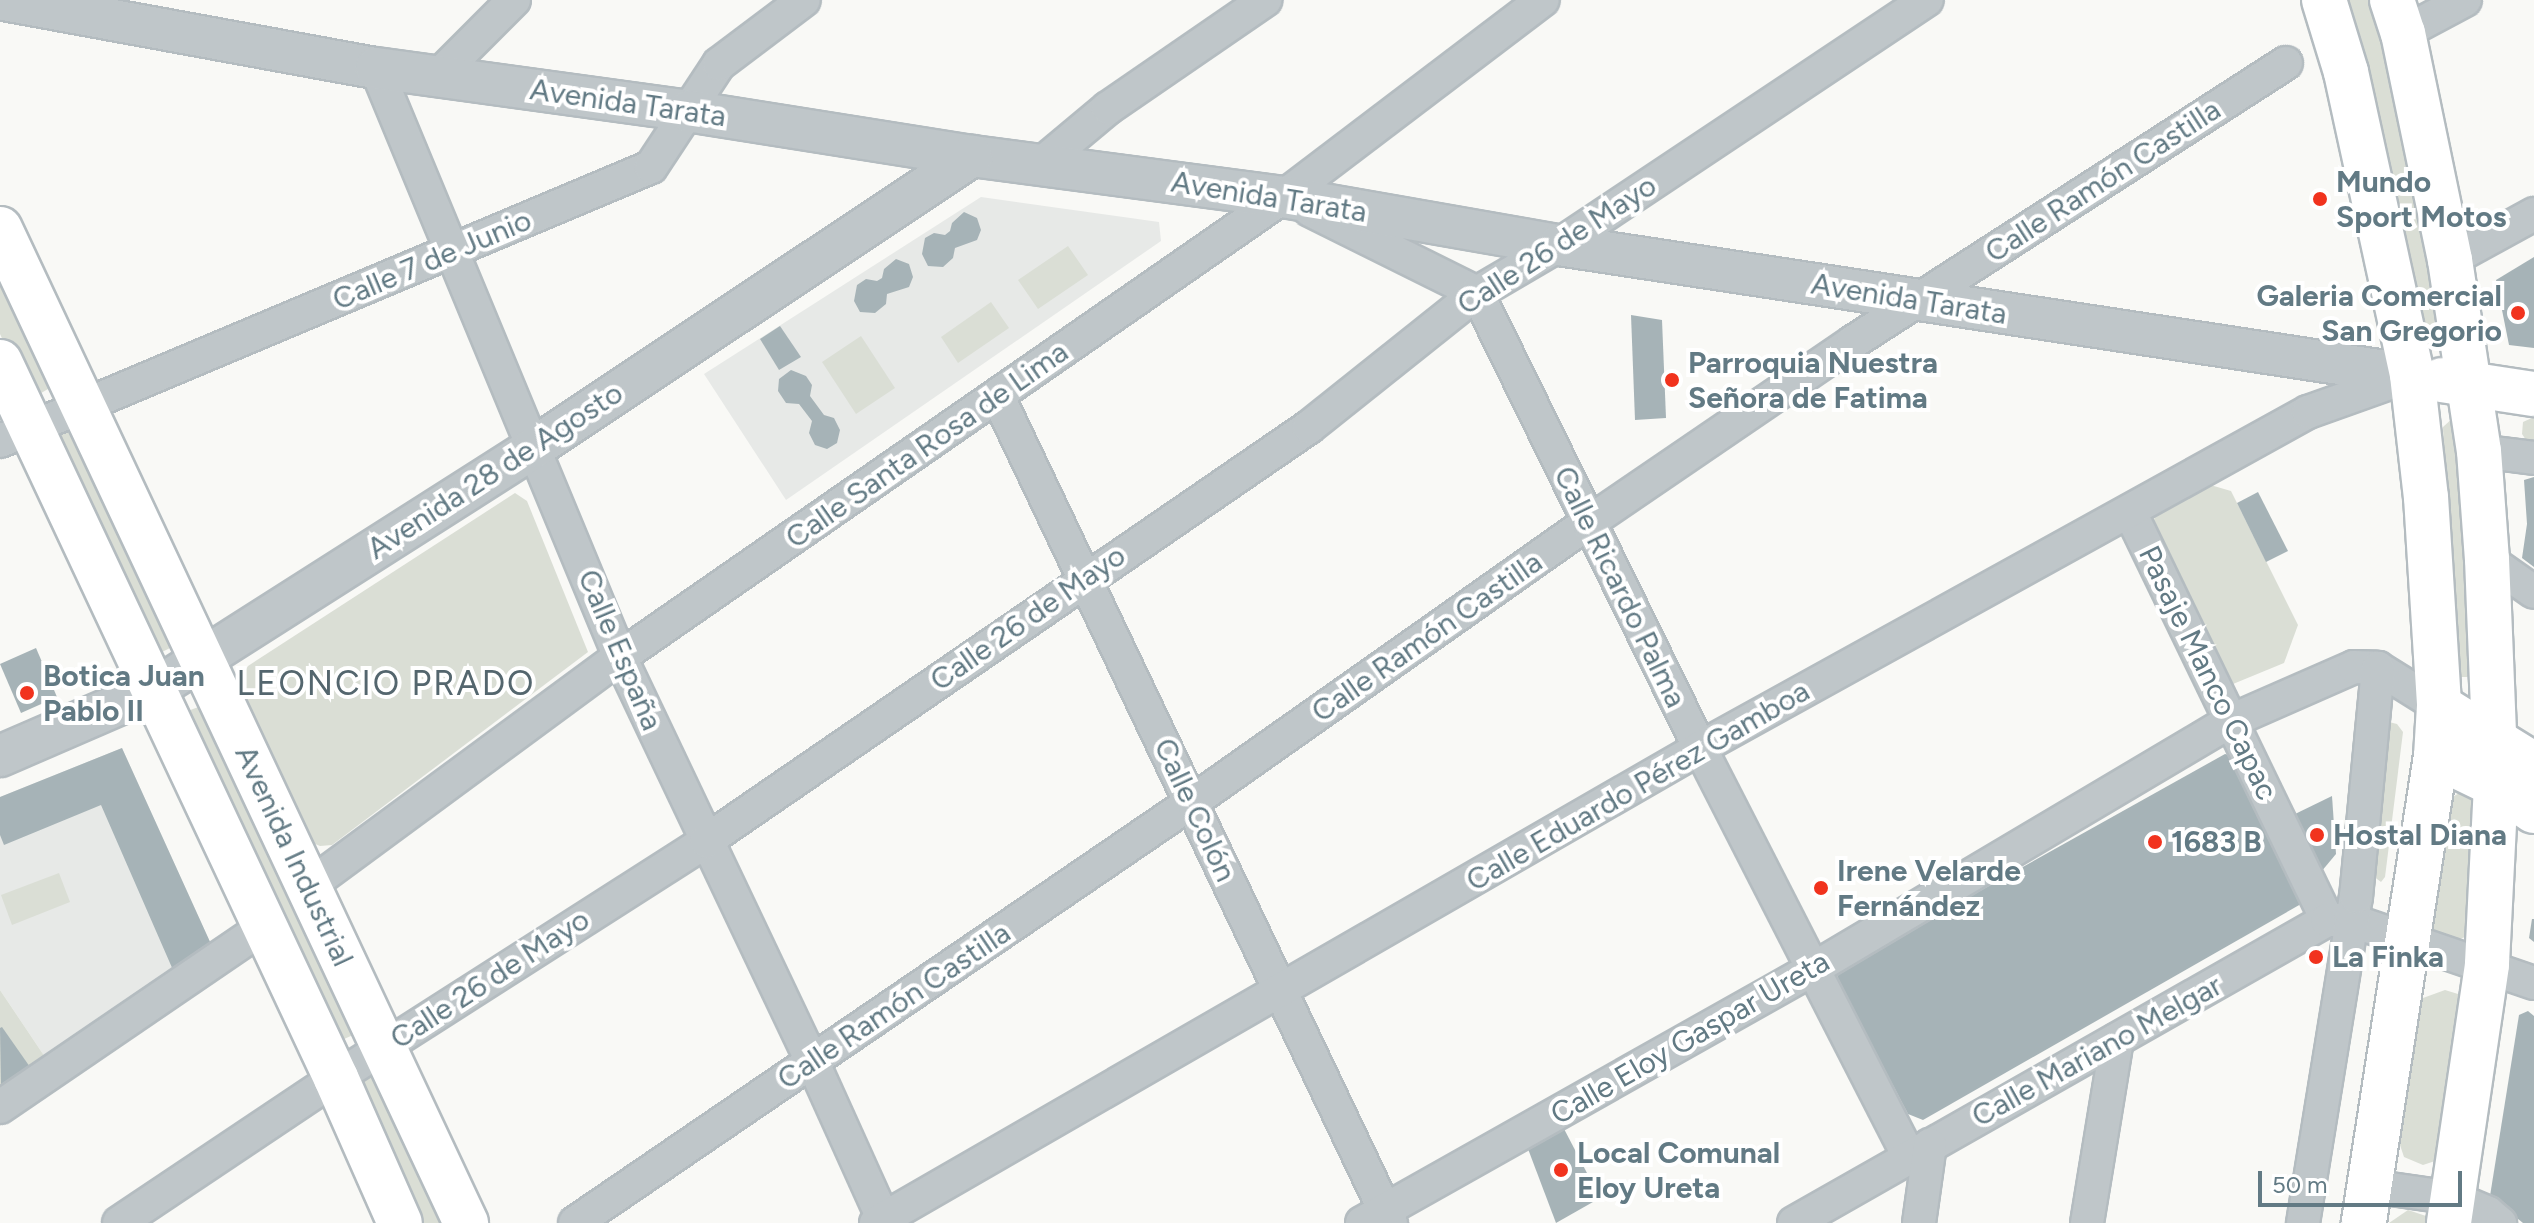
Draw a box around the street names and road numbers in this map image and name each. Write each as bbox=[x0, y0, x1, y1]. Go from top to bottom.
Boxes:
street label: Avenida Tarata bbox=[528, 71, 728, 135]
street label: Calle Ramón Castilla bbox=[1979, 92, 2227, 270]
street label: Avenida Tarata bbox=[1169, 164, 1369, 230]
street label: Calle 26 de Mayo bbox=[1451, 167, 1663, 323]
street label: Calle 7 de Junio bbox=[327, 202, 537, 318]
street label: Avenida Tarata bbox=[1809, 266, 2009, 332]
street label: Calle Santa Rosa de Lima bbox=[779, 334, 1075, 556]
street label: Avenida 28 de Agosto bbox=[361, 375, 629, 567]
street label: Calle Ricardo Palma bbox=[1546, 461, 1694, 713]
street label: Calle 26 de Mayo bbox=[924, 537, 1132, 699]
street label: Pasaje Manco Capac bbox=[2131, 540, 2285, 806]
street label: Calle Ramón Castilla bbox=[1305, 544, 1549, 730]
street label: Calle España bbox=[570, 564, 670, 736]
street label: Calle Eduardo Pérez Gamboa bbox=[1460, 673, 1816, 899]
street label: Calle Colón bbox=[1146, 733, 1244, 887]
street label: Avenida Industrial bbox=[227, 740, 361, 972]
street label: Calle 26 de Mayo bbox=[384, 901, 596, 1057]
street label: Calle Ramón Castilla bbox=[771, 915, 1017, 1097]
street label: Calle Eloy Gaspar Ureta bbox=[1544, 944, 1836, 1132]
street label: Calle Mariano Melgar bbox=[1966, 967, 2228, 1135]

